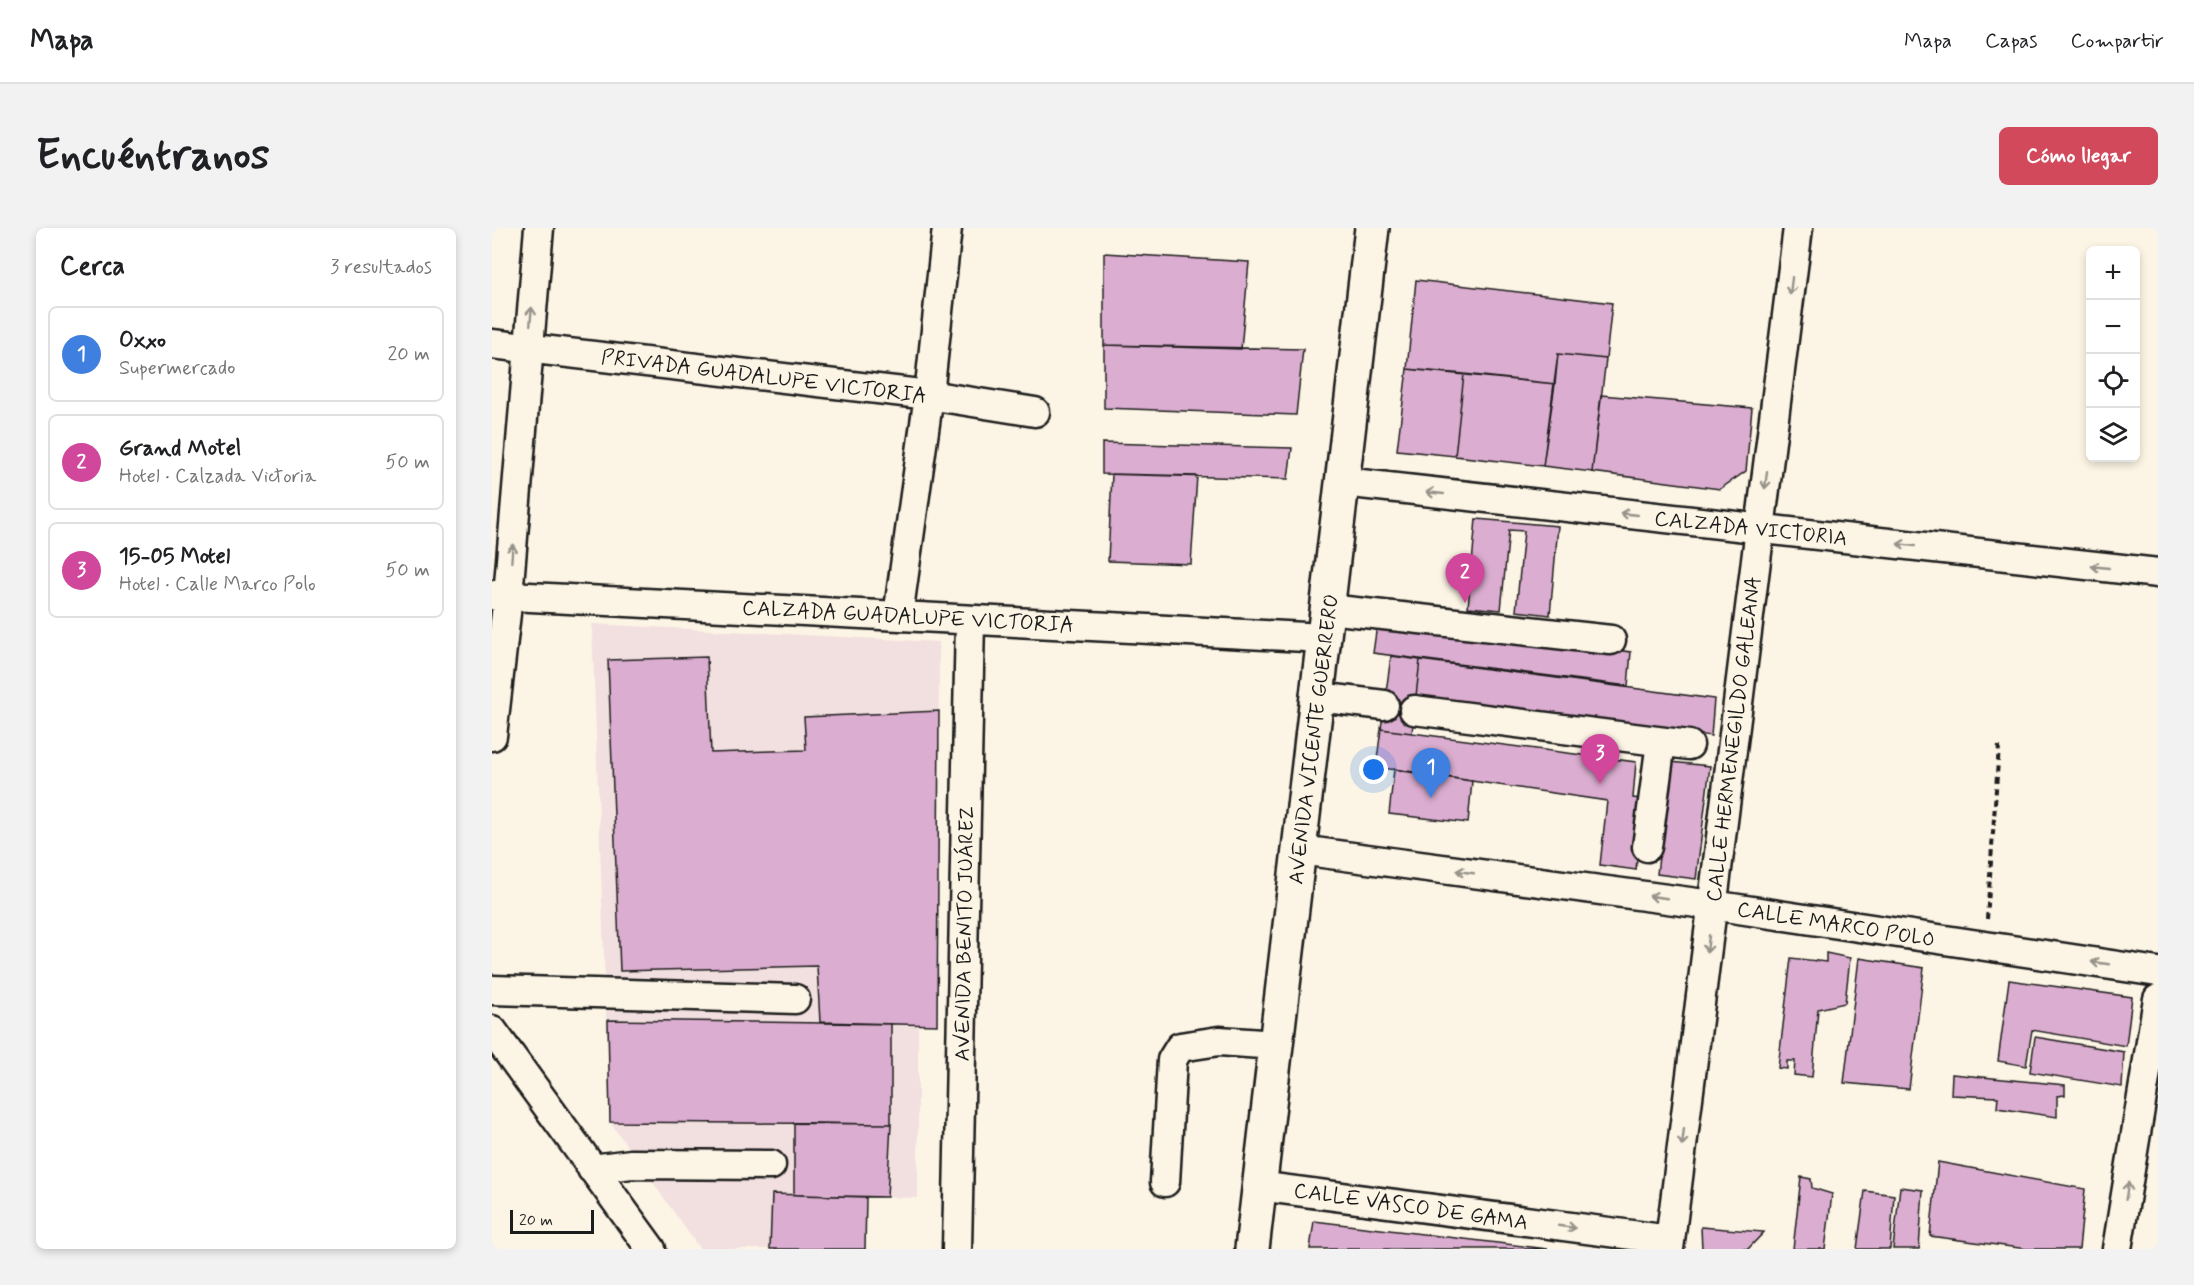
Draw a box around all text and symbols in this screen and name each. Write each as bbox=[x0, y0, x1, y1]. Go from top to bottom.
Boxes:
text: Mapa bbox=[30, 23, 94, 60]
text: Mapa bbox=[1904, 27, 1952, 55]
text: Capas bbox=[1985, 27, 2038, 55]
text: Compartir bbox=[2071, 27, 2164, 55]
button: Cómo llegar bbox=[1999, 127, 2158, 185]
text: Encuéntranos bbox=[36, 129, 269, 184]
map controls bbox=[2086, 246, 2140, 462]
button: + bbox=[2086, 246, 2140, 300]
text: Cerca bbox=[60, 250, 125, 284]
text: 3 resultados bbox=[330, 254, 432, 281]
one-way arrow bbox=[1785, 276, 1796, 295]
button: − bbox=[2086, 300, 2140, 354]
one-way arrow bbox=[526, 307, 537, 327]
text: Oxxo bbox=[119, 327, 166, 355]
text: 1 bbox=[77, 341, 86, 368]
text: 20 m bbox=[387, 341, 430, 368]
street label: PRIVADA GUADALUPE VICTORIA bbox=[600, 343, 928, 411]
button: locate bbox=[2086, 354, 2140, 408]
text: Supermercado bbox=[119, 355, 235, 382]
button: layers bbox=[2086, 408, 2140, 462]
text: Grand Motel bbox=[119, 435, 241, 463]
text: 2 bbox=[77, 449, 86, 476]
text: 50 m bbox=[385, 449, 430, 476]
text: Hotel · Calzada Victoria bbox=[119, 463, 316, 490]
one-way arrow bbox=[1760, 469, 1771, 489]
one-way arrow bbox=[1426, 487, 1445, 498]
street label: CALZADA VICTORIA bbox=[1653, 505, 1849, 553]
one-way arrow bbox=[1619, 508, 1639, 519]
one-way arrow bbox=[1897, 539, 1916, 550]
text: 15-05 Motel bbox=[119, 543, 230, 571]
one-way arrow bbox=[507, 543, 518, 563]
pin: 2 bbox=[1446, 554, 1484, 603]
text: 3 bbox=[77, 557, 86, 584]
text: 50 m bbox=[385, 557, 430, 584]
one-way arrow bbox=[2090, 561, 2110, 572]
text: Hotel · Calle Marco Polo bbox=[119, 571, 316, 598]
street label: CALLE HERMENEGILDO GALEANA bbox=[1700, 575, 1768, 904]
street label: AVENIDA VICENTE GUERRERO bbox=[1282, 592, 1346, 886]
street label: CALZADA GUADALUPE VICTORIA bbox=[741, 594, 1075, 640]
pin: 3 bbox=[1580, 734, 1620, 784]
pin: 1 bbox=[1412, 748, 1450, 798]
your location bbox=[1359, 755, 1388, 784]
street label: AVENIDA BENITO JUÁREZ bbox=[949, 806, 981, 1062]
one-way arrow bbox=[1455, 866, 1475, 877]
one-way arrow bbox=[1649, 892, 1668, 903]
street label: CALLE MARCO POLO bbox=[1735, 896, 1937, 954]
one-way arrow bbox=[1702, 933, 1713, 953]
one-way arrow bbox=[2091, 958, 2111, 969]
one-way arrow bbox=[1677, 1127, 1688, 1147]
street label: CALLE VASCO DE GAMA bbox=[1292, 1177, 1530, 1237]
one-way arrow bbox=[2121, 1182, 2132, 1202]
scale bar bbox=[510, 1207, 594, 1234]
text: 20 m bbox=[519, 1210, 553, 1231]
one-way arrow bbox=[1556, 1221, 1576, 1232]

